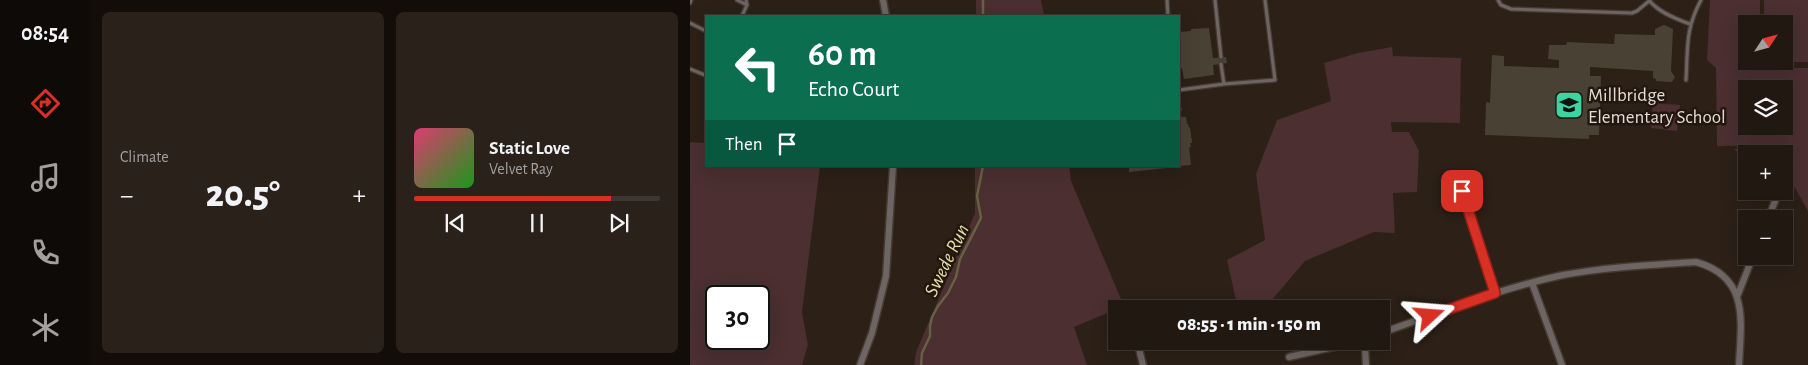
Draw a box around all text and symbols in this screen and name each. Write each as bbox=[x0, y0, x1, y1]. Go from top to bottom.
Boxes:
north arrow bbox=[1738, 15, 1792, 70]
map controls bbox=[1738, 15, 1793, 265]
text: 08:54 bbox=[21, 22, 69, 44]
icon: left bbox=[725, 35, 790, 100]
text: 60 m bbox=[808, 37, 877, 72]
text: Echo Court bbox=[808, 78, 899, 100]
button: layers bbox=[1738, 80, 1793, 135]
icon: directions bbox=[28, 86, 63, 121]
place label: Millbridge Elementary School bbox=[1588, 86, 1726, 127]
school or university icon: Millbridge Elementary School bbox=[1554, 90, 1584, 120]
icon: arrive bbox=[773, 130, 801, 158]
text: Then bbox=[725, 135, 763, 154]
text: Static Love bbox=[489, 139, 570, 158]
button: + bbox=[1738, 145, 1793, 200]
text: Climate bbox=[120, 149, 169, 165]
icon: music bbox=[28, 160, 63, 195]
text: Velvet Ray bbox=[489, 161, 553, 177]
pin bbox=[1441, 170, 1483, 212]
text: 20.5° bbox=[206, 176, 280, 214]
icon: arrive bbox=[1448, 177, 1476, 205]
text: − bbox=[120, 182, 133, 210]
text: + bbox=[353, 182, 366, 210]
icon: previous bbox=[441, 209, 469, 237]
icon: pause bbox=[523, 209, 551, 237]
icon: next bbox=[605, 209, 633, 237]
button: − bbox=[1738, 210, 1793, 265]
water label: Swede Run bbox=[921, 221, 973, 300]
icon: phone bbox=[28, 235, 63, 270]
speed limit sign: 30 bbox=[705, 285, 770, 350]
position arrow bbox=[1403, 289, 1455, 341]
icon: climate bbox=[28, 310, 63, 345]
text: 08:55 · 1 min · 150 m bbox=[1177, 315, 1321, 334]

